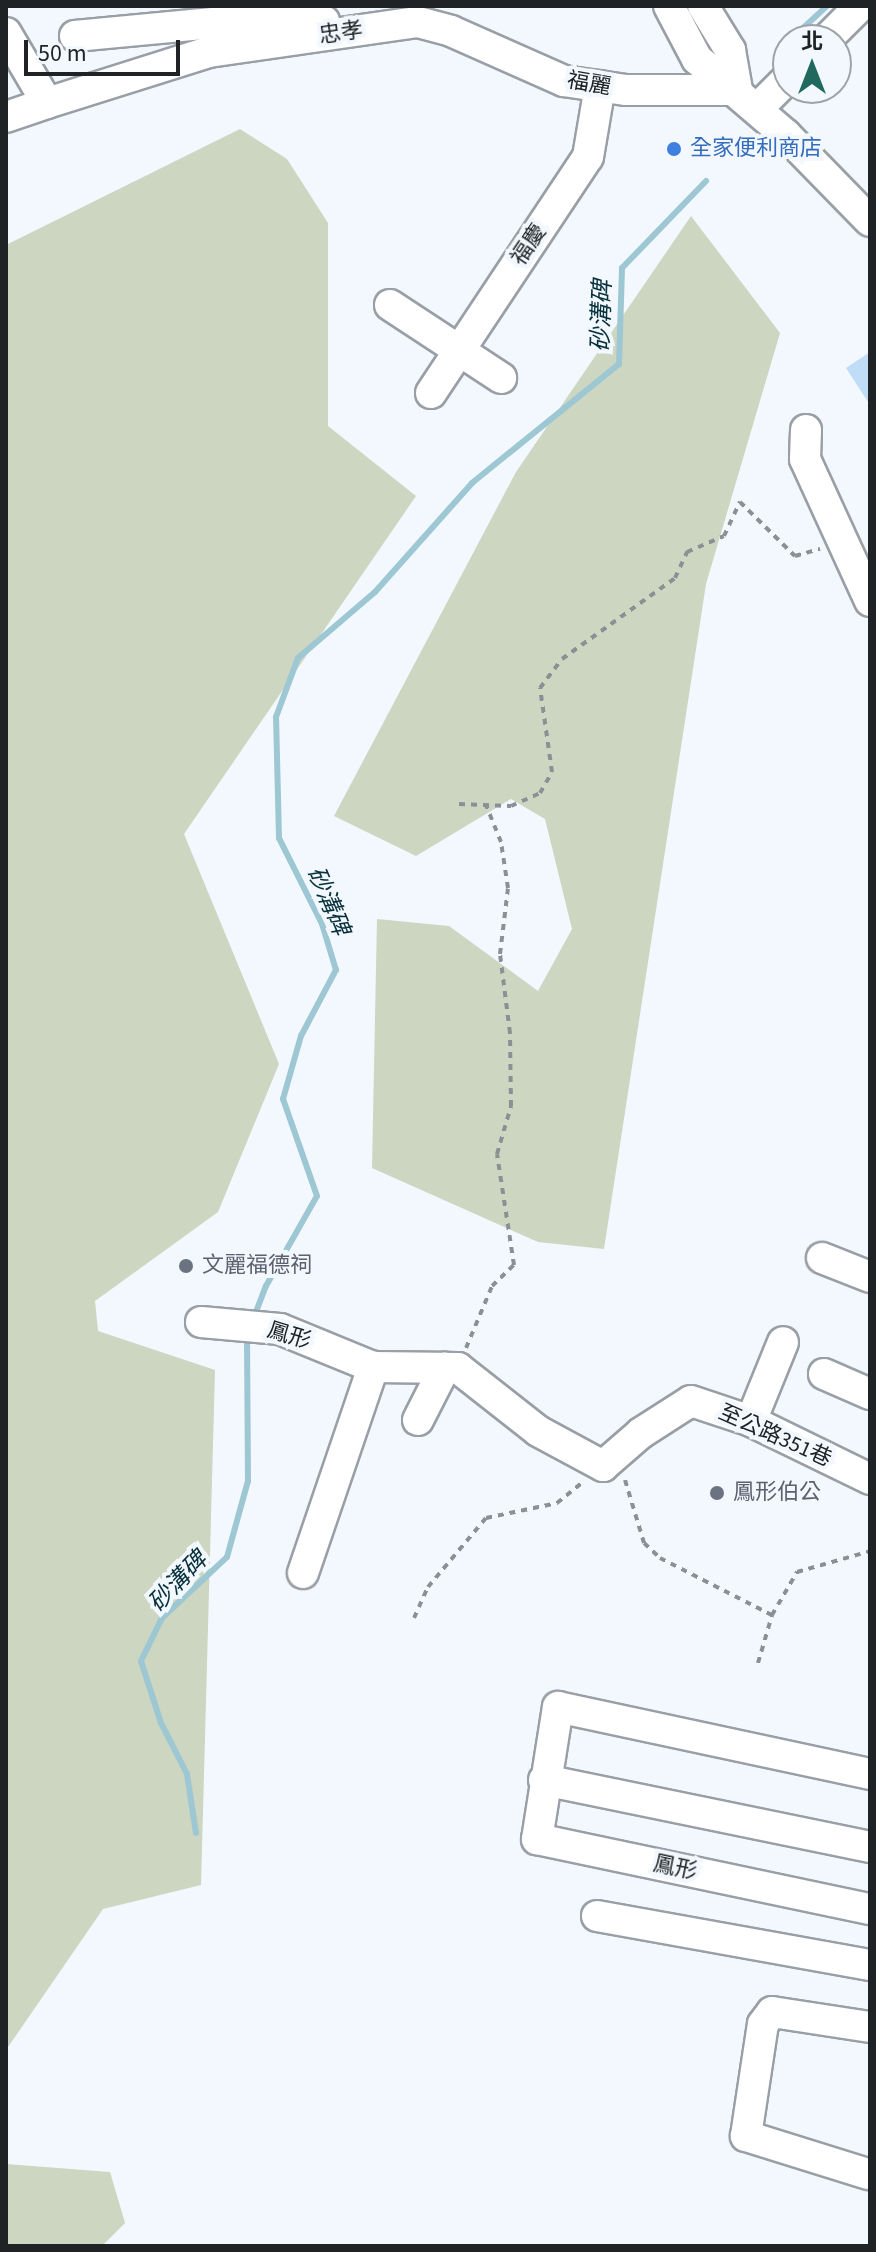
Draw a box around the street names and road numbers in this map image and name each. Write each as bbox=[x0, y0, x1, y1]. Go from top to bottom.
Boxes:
street label: 忠孝 bbox=[317, 17, 365, 49]
street label: 福麗 bbox=[565, 67, 613, 101]
street label: 福慶 bbox=[506, 219, 552, 271]
street label: 鳳形 bbox=[264, 1317, 314, 1355]
street label: 至公路351巷 bbox=[714, 1399, 836, 1473]
street label: 鳳形 bbox=[651, 1851, 699, 1885]

